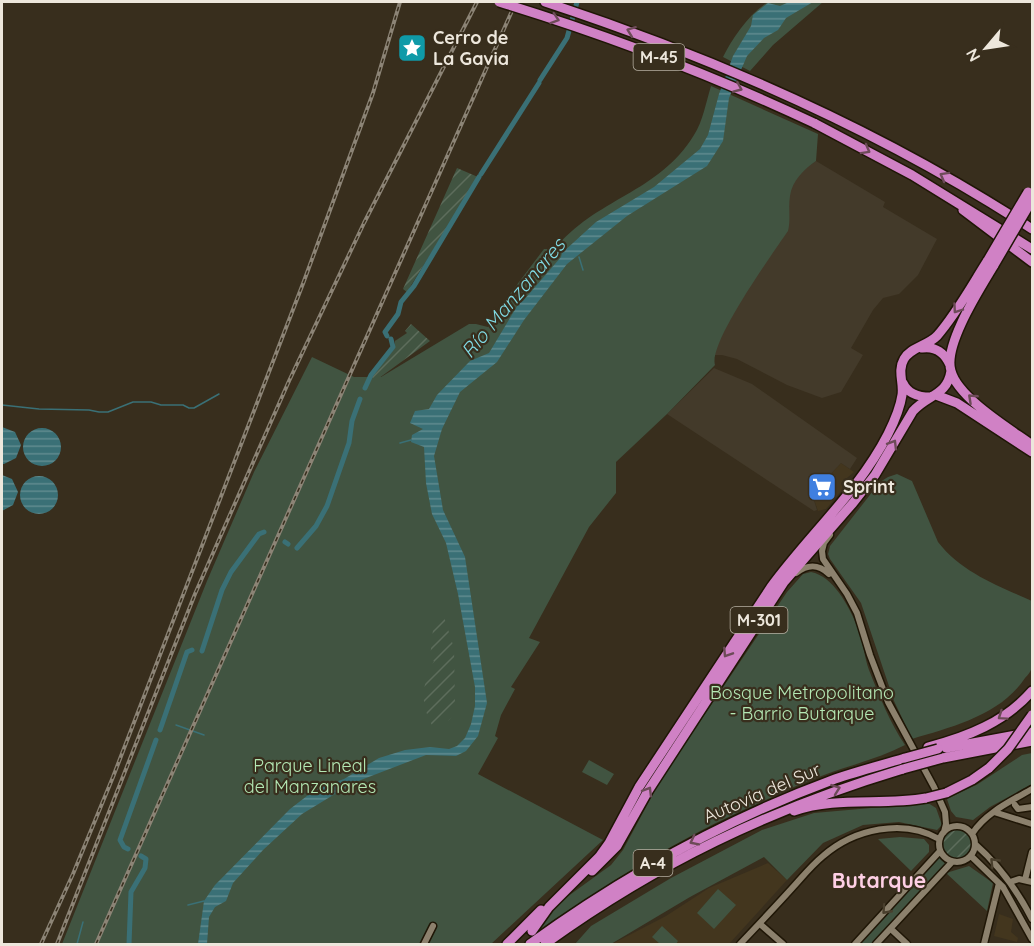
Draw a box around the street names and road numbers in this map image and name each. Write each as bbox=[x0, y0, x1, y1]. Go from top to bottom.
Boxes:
road number: M-45 bbox=[634, 44, 684, 70]
road number: M-301 bbox=[730, 607, 788, 633]
street label: Autovía del Sur bbox=[700, 757, 824, 828]
road number: A-4 bbox=[634, 850, 672, 876]

